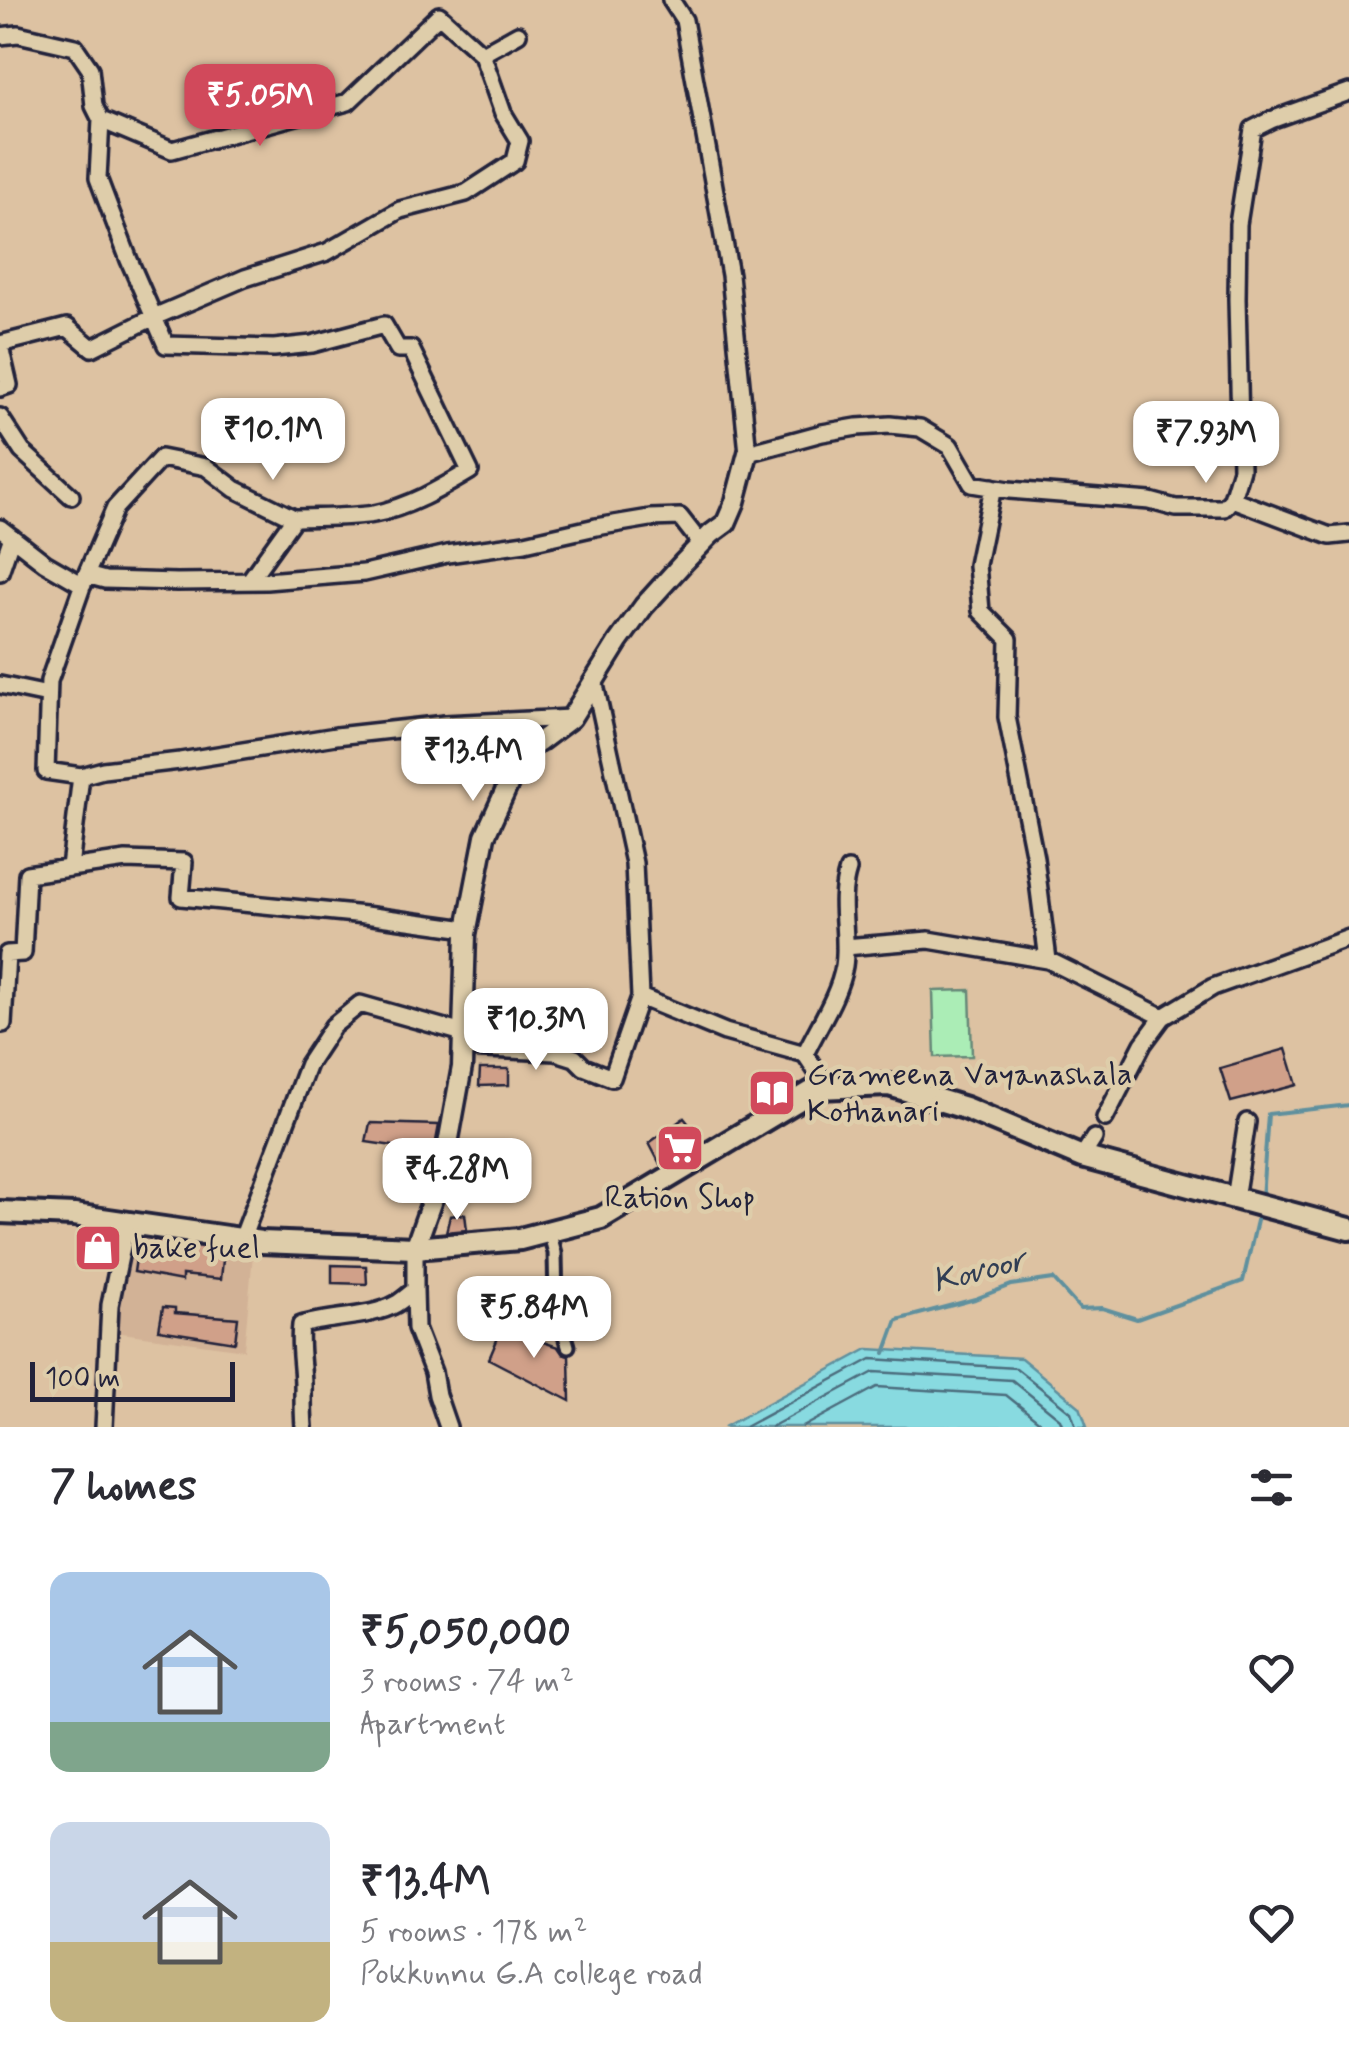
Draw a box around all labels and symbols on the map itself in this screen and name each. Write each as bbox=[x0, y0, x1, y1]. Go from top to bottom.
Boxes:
pin: ₹5.05M bbox=[179, 64, 341, 149]
pin: ₹10.1M bbox=[192, 398, 354, 483]
pin: ₹7.93M bbox=[1125, 401, 1287, 486]
pin: ₹13.4M bbox=[392, 719, 554, 804]
pin: ₹10.3M bbox=[455, 988, 617, 1073]
place label: Grameena Vayanashala Kothanari bbox=[807, 1054, 1132, 1133]
library icon: Grameena Vayanashala Kothanari bbox=[746, 1067, 798, 1119]
supermarket icon: Ration Shop bbox=[654, 1122, 706, 1174]
pin: ₹4.28M bbox=[376, 1138, 538, 1223]
place label: Ration Shop bbox=[605, 1177, 755, 1219]
shop icon: bake fuel bbox=[72, 1222, 124, 1274]
place label: bake fuel bbox=[133, 1227, 260, 1269]
water label: Kovoor bbox=[927, 1236, 1034, 1305]
pin: ₹5.84M bbox=[453, 1276, 615, 1361]
scale bar bbox=[30, 1357, 235, 1402]

